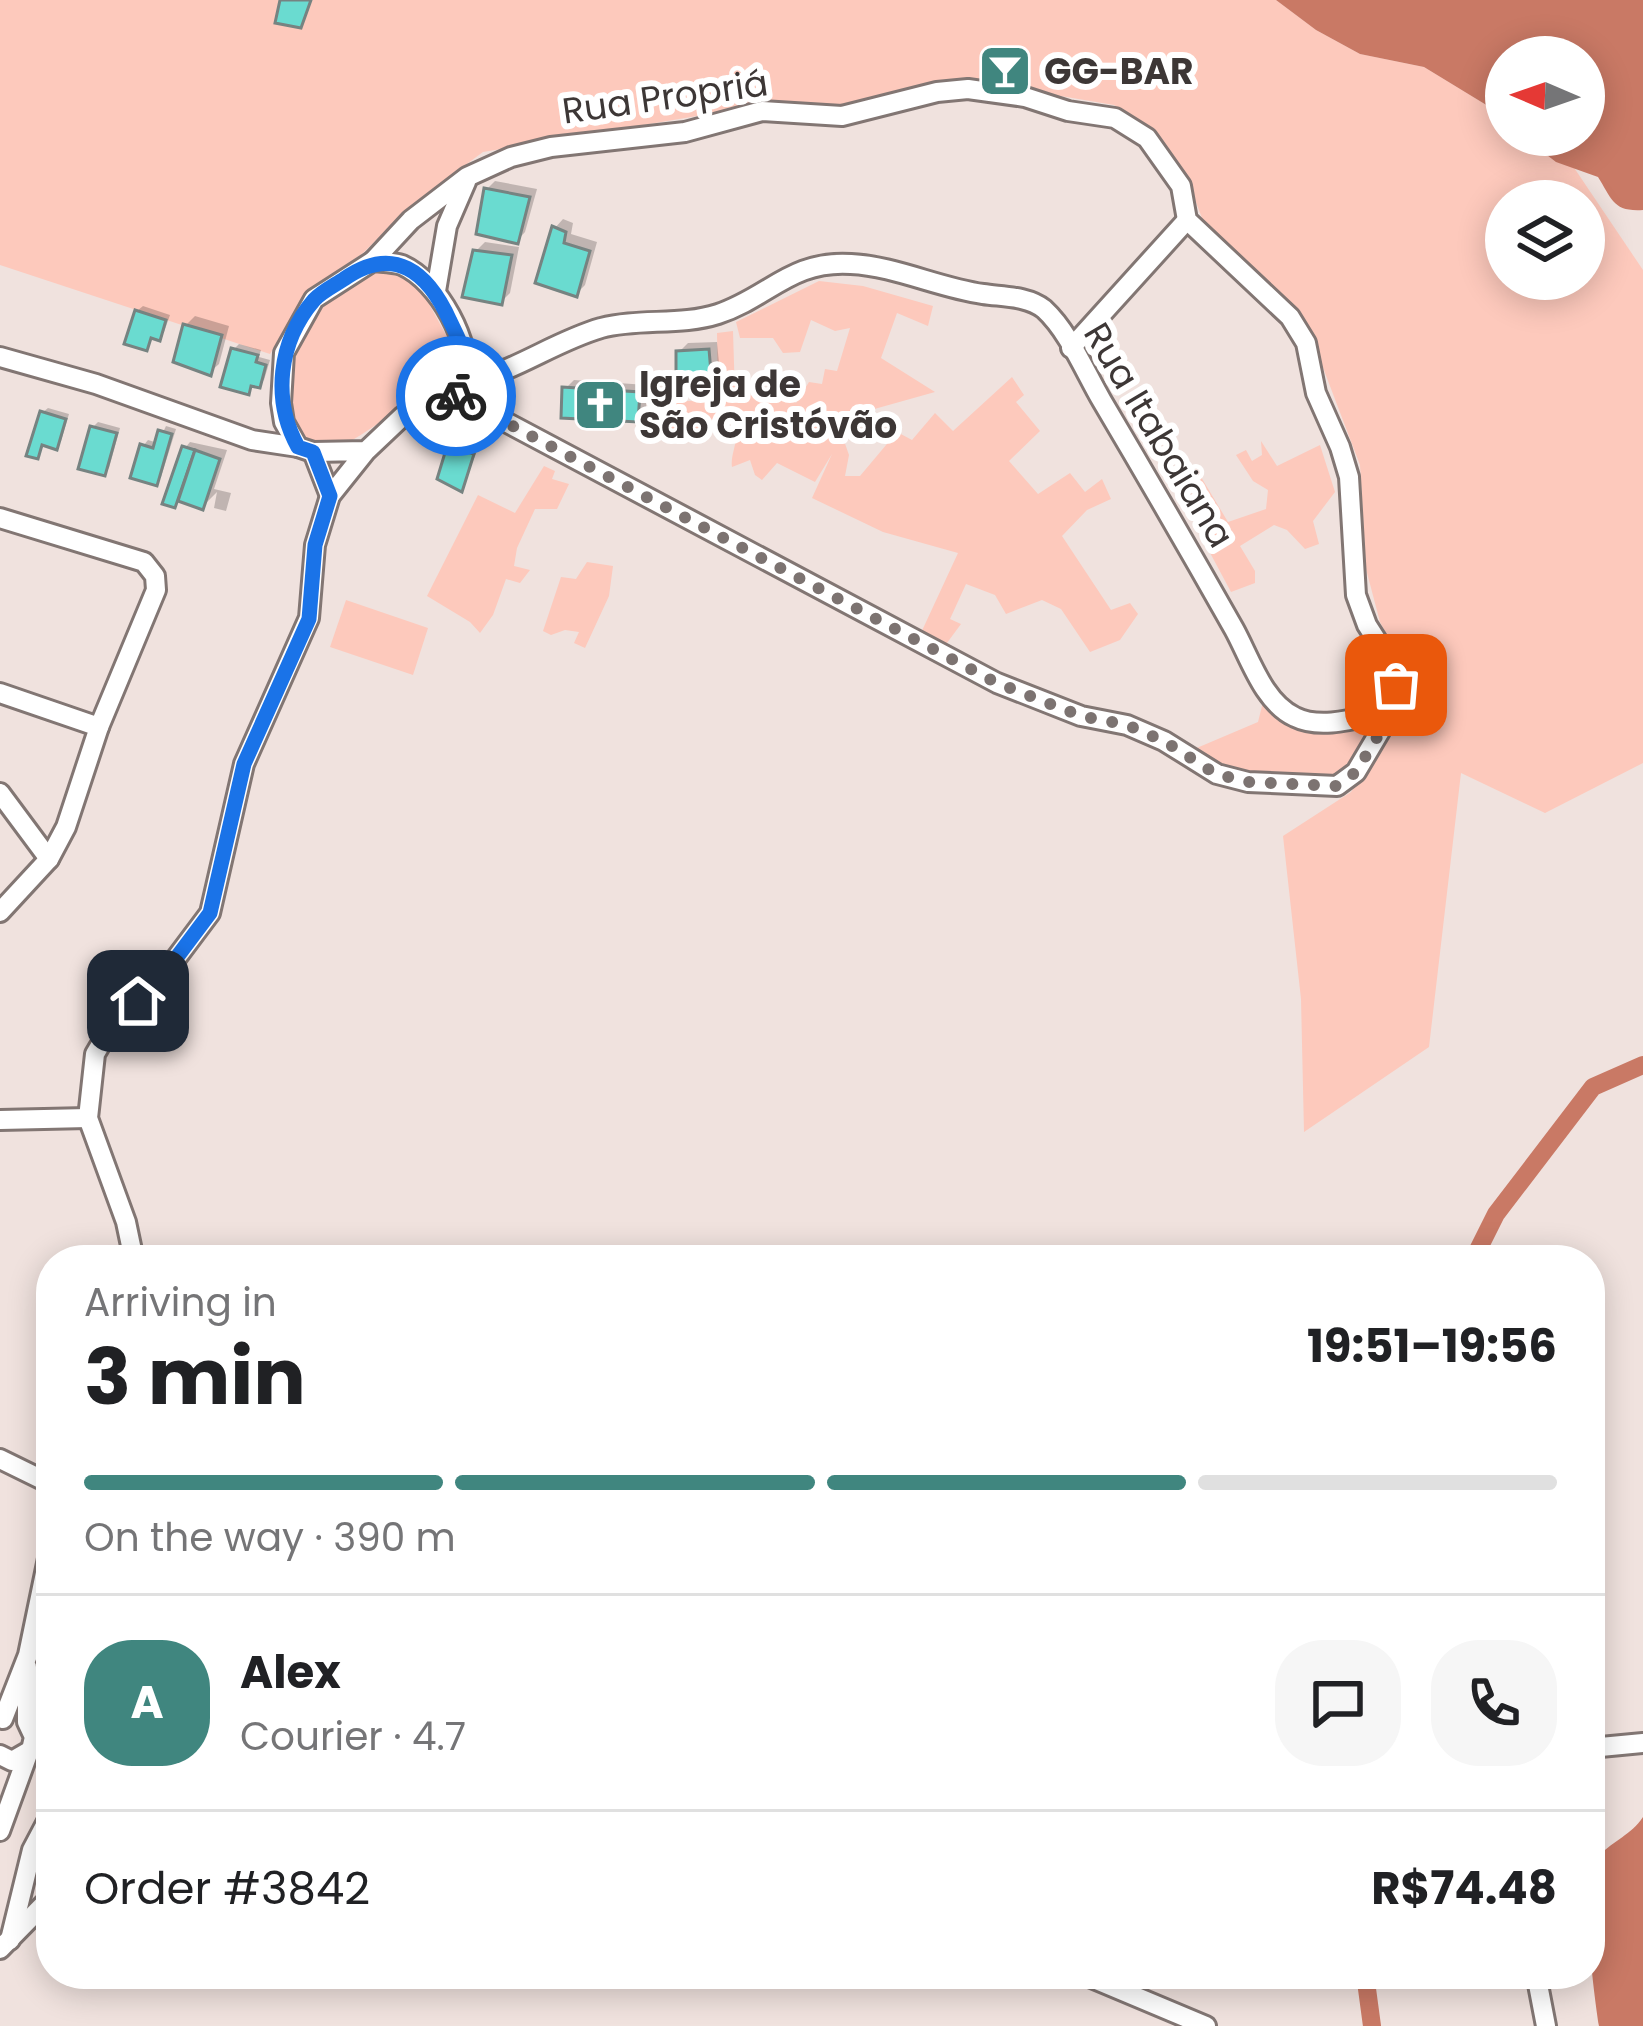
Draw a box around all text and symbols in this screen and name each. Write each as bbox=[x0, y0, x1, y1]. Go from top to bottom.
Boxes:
north arrow bbox=[1485, 36, 1605, 156]
map controls bbox=[1485, 36, 1605, 300]
bar icon: GG-BAR bbox=[977, 43, 1033, 99]
place label: GG-BAR bbox=[1044, 46, 1193, 97]
street label: Rua Propriá bbox=[559, 57, 771, 137]
button: layers bbox=[1485, 180, 1605, 300]
street label: Rua Itabaiana bbox=[1072, 313, 1246, 557]
courier bbox=[396, 336, 516, 456]
place label: Igreja de São Cristóvão bbox=[639, 359, 897, 451]
icon: bike bbox=[423, 363, 489, 429]
church icon: Igreja de São Cristóvão bbox=[572, 377, 628, 433]
pin bbox=[1345, 634, 1447, 736]
icon: bag bbox=[1363, 652, 1429, 718]
pin bbox=[87, 950, 189, 1052]
icon: home bbox=[105, 968, 171, 1034]
text: Arriving in bbox=[84, 1275, 277, 1330]
text: 19:51–19:56 bbox=[1307, 1315, 1557, 1378]
text: 3 min bbox=[84, 1322, 306, 1431]
text: On the way · 390 m bbox=[84, 1510, 456, 1565]
button: chat bbox=[1275, 1640, 1401, 1766]
button: phone bbox=[1431, 1640, 1557, 1766]
text: Alex bbox=[240, 1641, 341, 1704]
text: A bbox=[130, 1671, 164, 1734]
text: Courier · 4.7 bbox=[240, 1709, 466, 1764]
text: Order #3842 bbox=[84, 1857, 370, 1920]
text: R$74.48 bbox=[1371, 1857, 1557, 1920]

